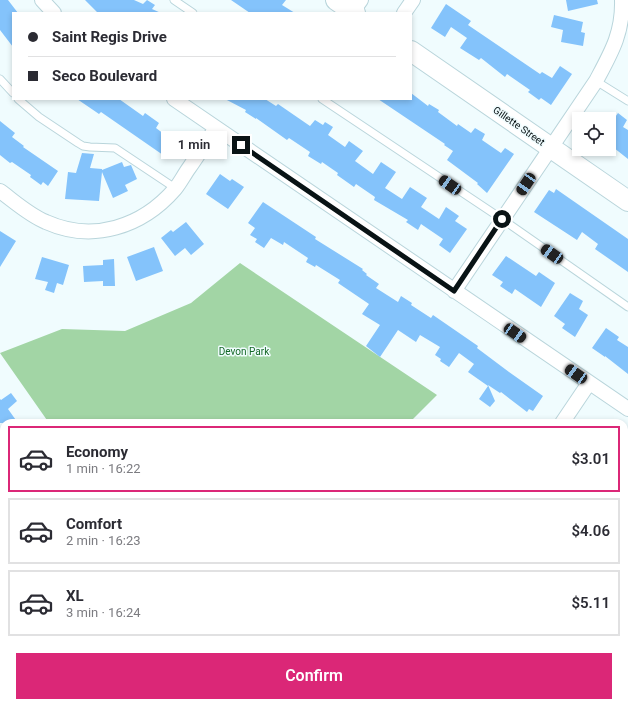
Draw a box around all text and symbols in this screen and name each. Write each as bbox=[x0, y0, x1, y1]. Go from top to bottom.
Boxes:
text: Saint Regis Drive bbox=[52, 28, 167, 46]
text: Seco Boulevard bbox=[52, 67, 157, 85]
street label: Gillette Street bbox=[491, 104, 547, 148]
map controls bbox=[572, 112, 616, 156]
button: locate bbox=[572, 112, 616, 156]
callout: 1 min bbox=[161, 131, 227, 159]
route end bbox=[232, 136, 250, 154]
text: 1 min bbox=[178, 137, 210, 152]
car bbox=[514, 171, 538, 197]
car bbox=[437, 173, 463, 197]
route start bbox=[493, 210, 511, 228]
car bbox=[539, 242, 565, 266]
car bbox=[502, 321, 528, 345]
park label: Devon Park bbox=[219, 346, 270, 357]
car bbox=[563, 362, 589, 386]
icon: car bbox=[18, 441, 54, 477]
text: Economy bbox=[66, 443, 128, 461]
text: $3.01 bbox=[571, 450, 610, 468]
text: 1 min · 16:22 bbox=[66, 461, 141, 476]
icon: car bbox=[18, 513, 54, 549]
text: Comfort bbox=[66, 515, 122, 533]
text: $4.06 bbox=[571, 522, 610, 540]
text: 2 min · 16:23 bbox=[66, 533, 141, 548]
icon: car bbox=[18, 585, 54, 621]
text: XL bbox=[66, 587, 84, 605]
text: $5.11 bbox=[571, 594, 610, 612]
text: 3 min · 16:24 bbox=[66, 605, 141, 620]
button: Confirm bbox=[16, 653, 612, 699]

